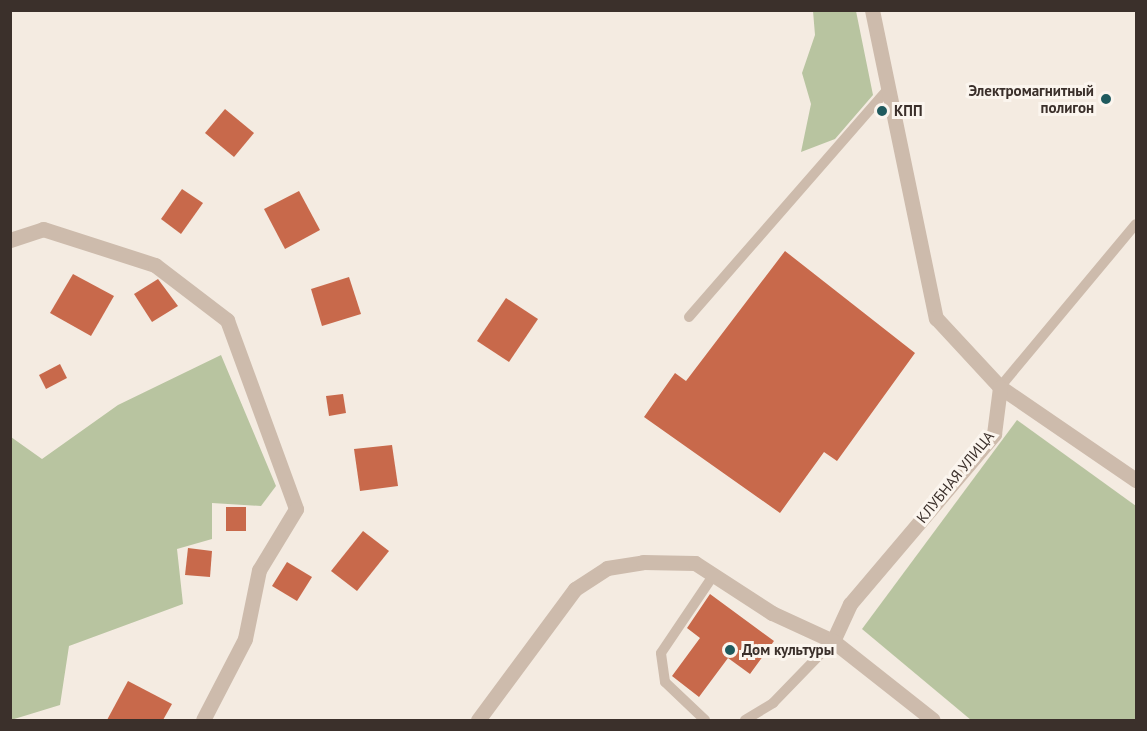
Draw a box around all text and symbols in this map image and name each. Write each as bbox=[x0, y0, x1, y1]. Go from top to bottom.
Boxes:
place label: Электромагнитный полигон bbox=[968, 81, 1094, 116]
marker: Электромагнитный полигон bbox=[1099, 92, 1113, 106]
place label: КПП bbox=[894, 102, 922, 120]
marker: КПП bbox=[875, 104, 889, 118]
street label: КЛУБНАЯ УЛИЦА bbox=[912, 427, 998, 527]
place label: Дом культуры bbox=[742, 641, 834, 659]
marker: Дом культуры bbox=[723, 643, 737, 657]

